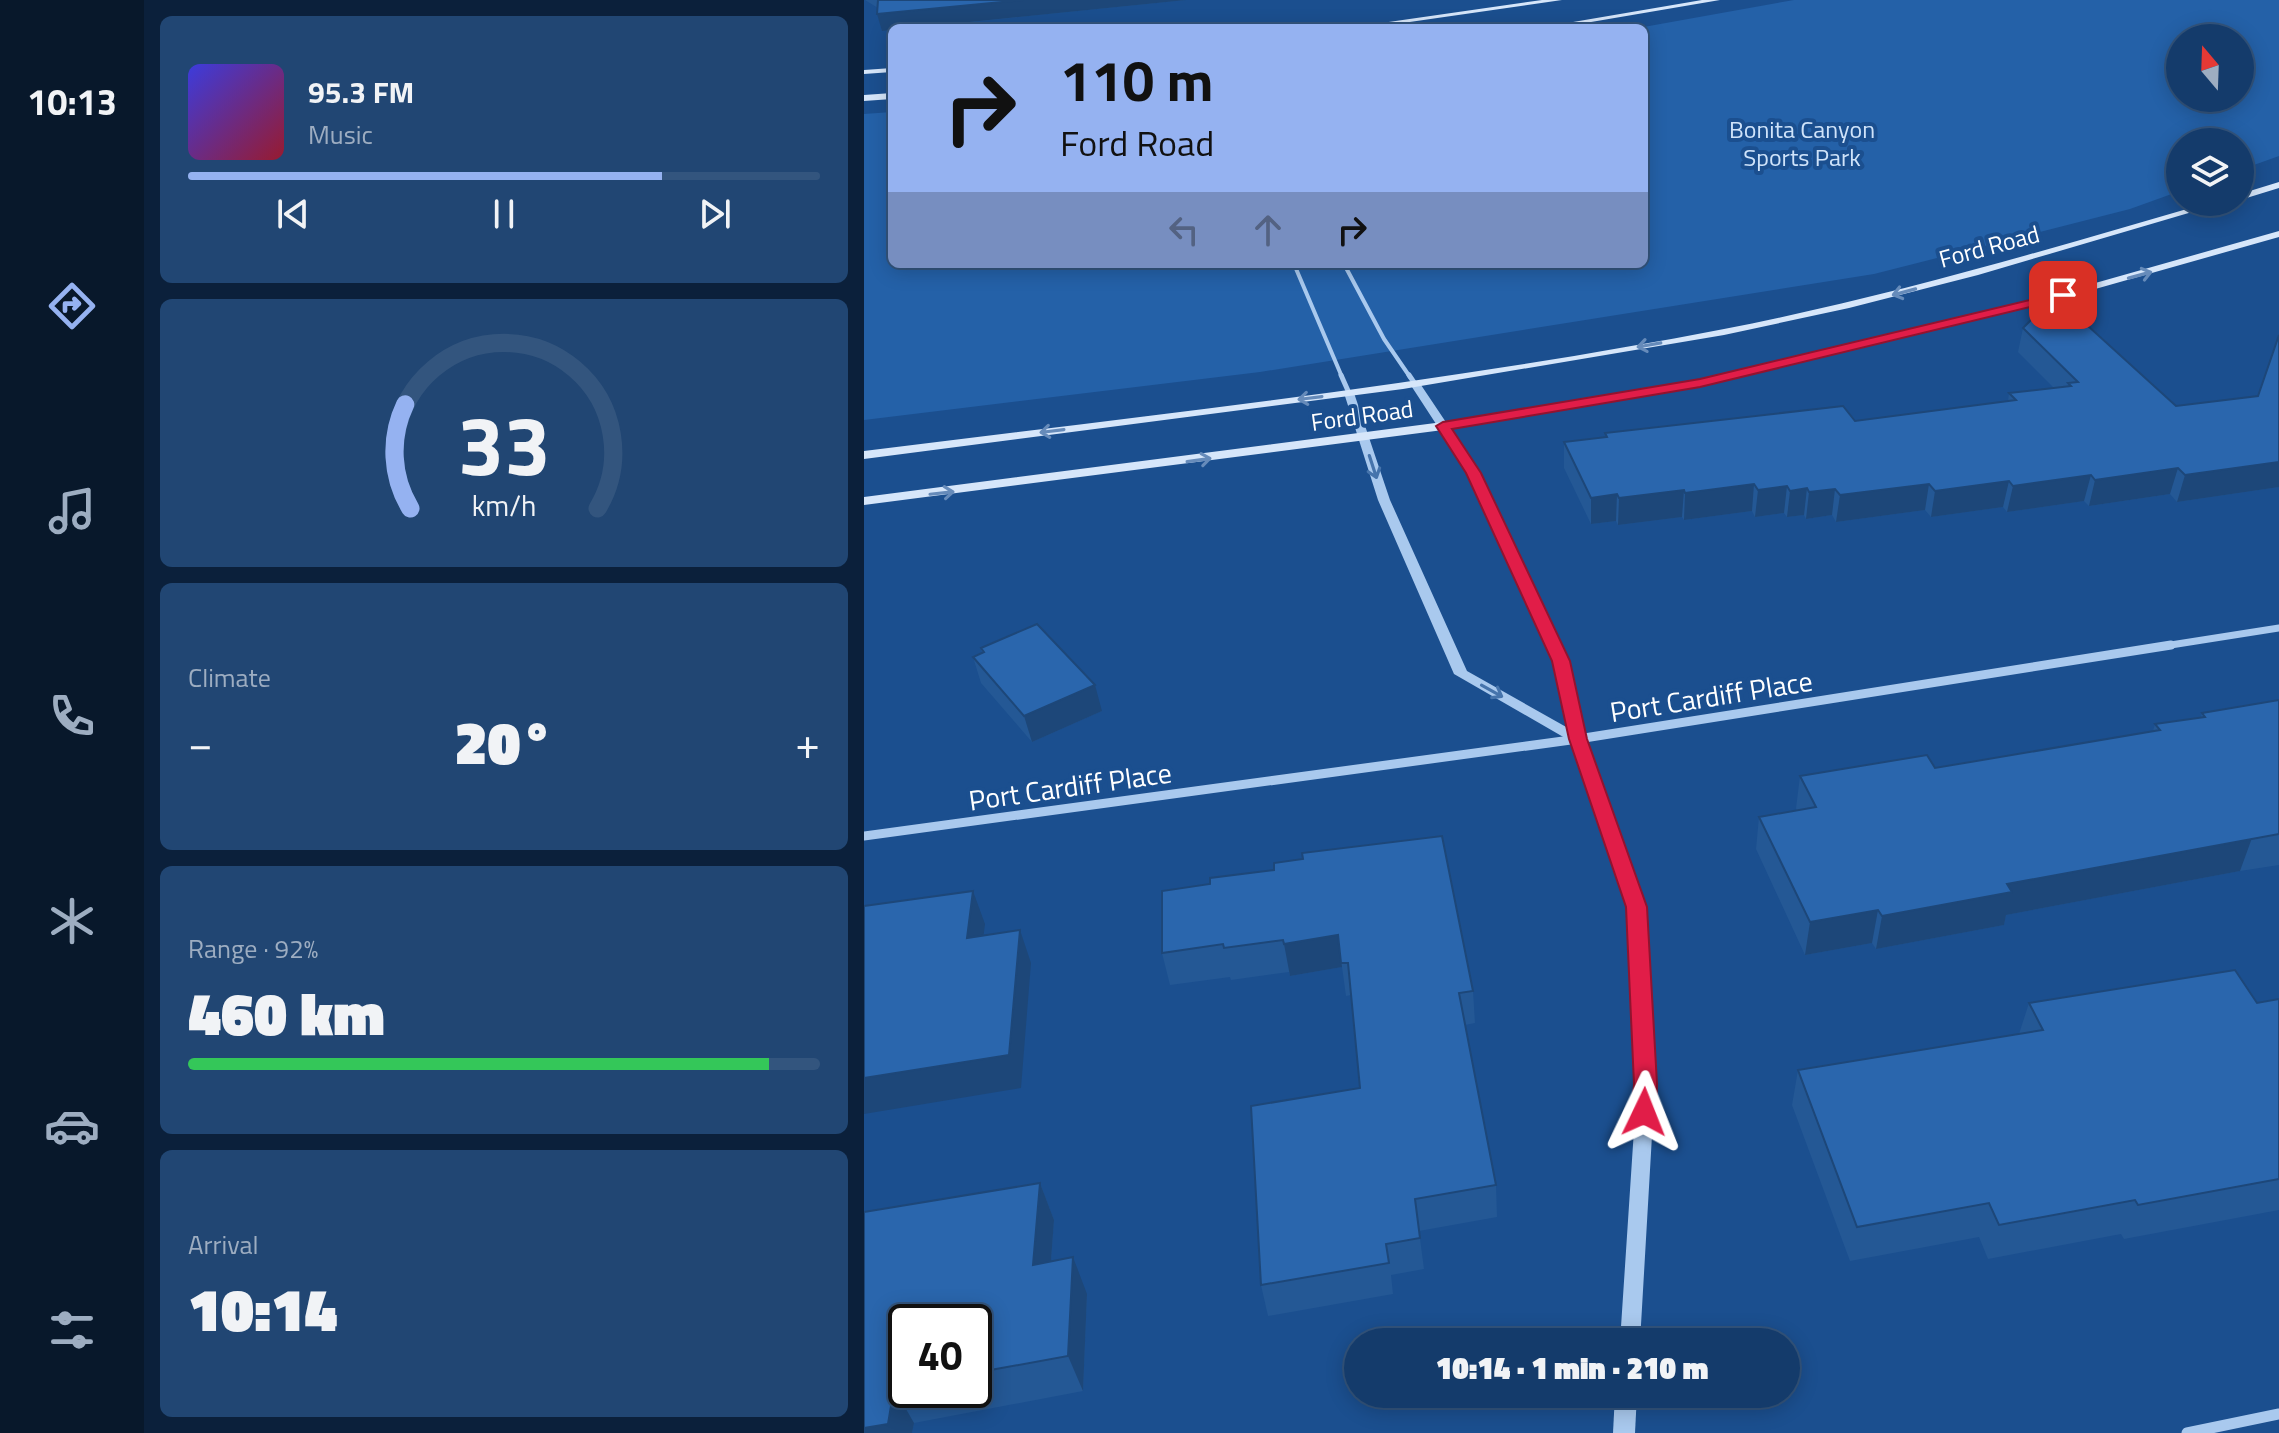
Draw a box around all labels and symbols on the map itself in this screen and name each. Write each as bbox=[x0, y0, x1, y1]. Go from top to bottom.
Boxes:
north arrow bbox=[2166, 24, 2254, 112]
park label: Bonita Canyon Sports Park bbox=[1729, 111, 1875, 175]
street label: Ford Road bbox=[1935, 215, 2043, 277]
pin bbox=[2029, 261, 2097, 329]
one-way arrow bbox=[2127, 266, 2153, 281]
one-way arrow bbox=[1891, 285, 1917, 300]
one-way arrow bbox=[1637, 339, 1663, 354]
street label: Ford Road bbox=[1309, 390, 1415, 440]
one-way arrow bbox=[1298, 391, 1323, 406]
one-way arrow bbox=[1040, 424, 1065, 439]
one-way arrow bbox=[1186, 452, 1212, 467]
one-way arrow bbox=[1367, 455, 1382, 480]
one-way arrow bbox=[928, 486, 955, 501]
street label: Port Cardiff Place bbox=[1607, 659, 1815, 733]
one-way arrow bbox=[1480, 683, 1503, 699]
street label: Port Cardiff Place bbox=[966, 750, 1174, 822]
position arrow bbox=[1602, 1070, 1686, 1154]
speed limit sign: 40 bbox=[888, 1304, 992, 1408]

